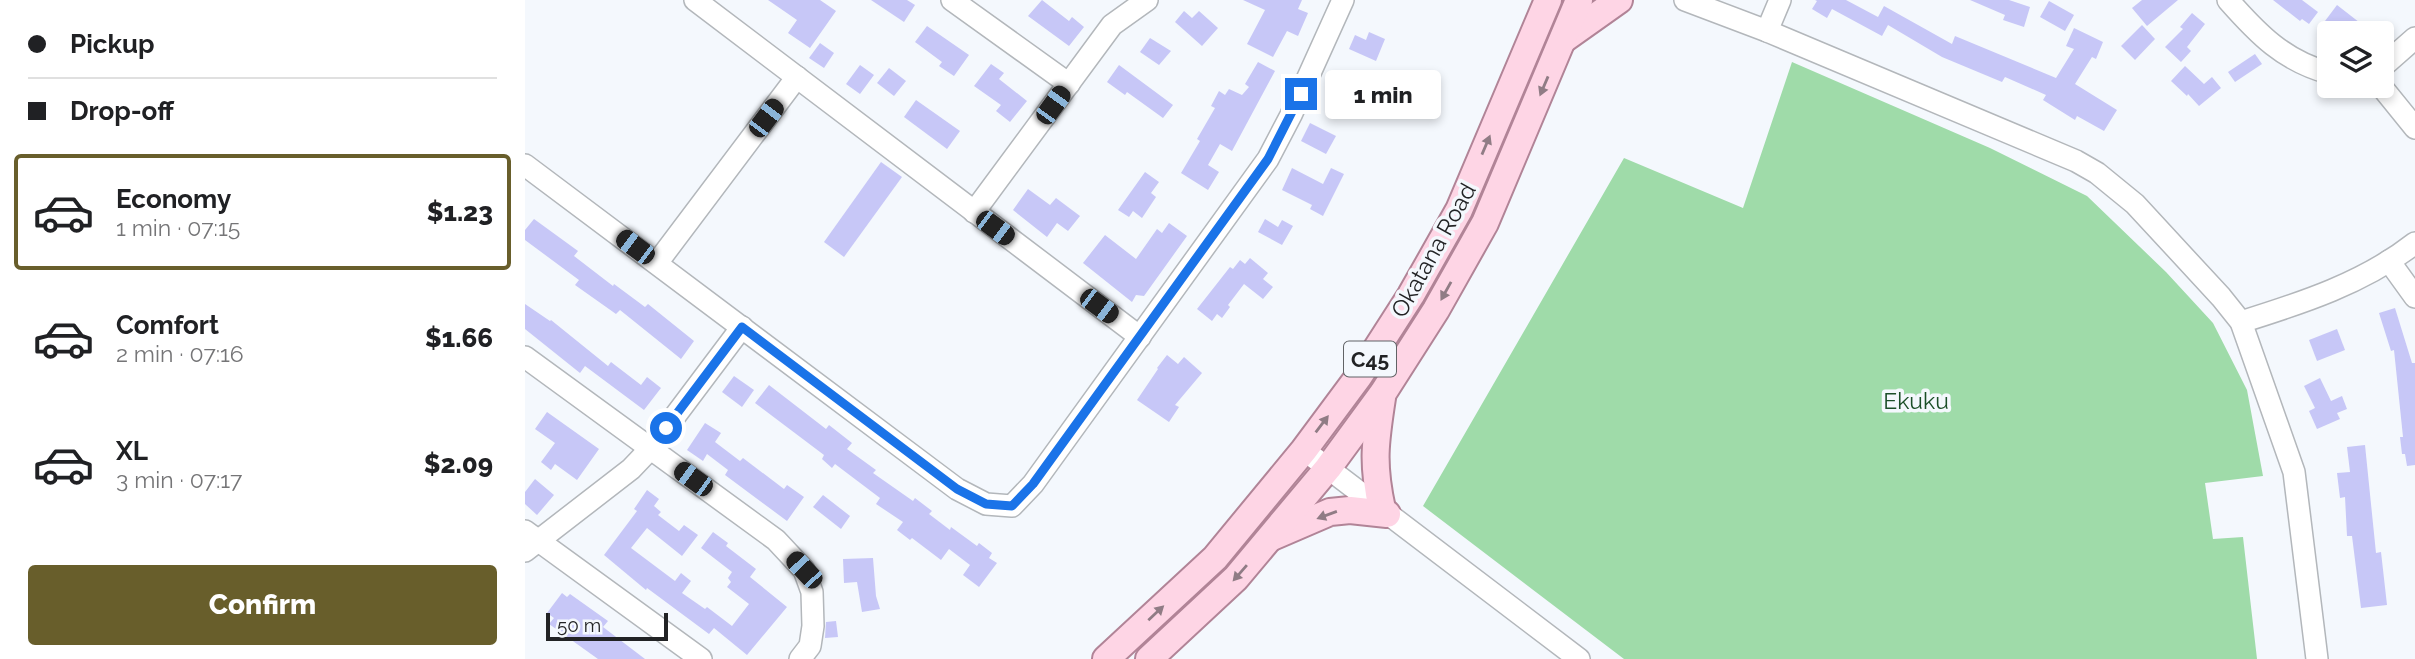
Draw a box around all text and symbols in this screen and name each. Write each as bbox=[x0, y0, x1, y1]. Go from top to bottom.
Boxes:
map controls bbox=[2317, 21, 2394, 98]
button: layers bbox=[2317, 21, 2394, 98]
text: Pickup bbox=[70, 29, 155, 59]
callout: 1 min bbox=[1325, 70, 1441, 119]
one-way arrow bbox=[1538, 75, 1549, 96]
route end bbox=[1285, 78, 1317, 110]
text: 1 min bbox=[1353, 81, 1413, 108]
car bbox=[1033, 82, 1074, 128]
car bbox=[745, 95, 788, 141]
text: Drop-off bbox=[70, 96, 174, 126]
one-way arrow bbox=[1481, 134, 1492, 155]
street label: Okatana Road bbox=[1385, 178, 1481, 322]
icon: car bbox=[32, 181, 95, 244]
text: Economy bbox=[116, 184, 231, 214]
text: $1.23 bbox=[427, 197, 493, 227]
car bbox=[972, 207, 1019, 249]
text: 1 min · 07:15 bbox=[116, 214, 240, 241]
car bbox=[612, 226, 659, 268]
one-way arrow bbox=[1440, 281, 1452, 301]
car bbox=[1076, 285, 1123, 327]
icon: car bbox=[32, 307, 95, 370]
text: Comfort bbox=[116, 310, 219, 340]
text: $1.66 bbox=[425, 323, 493, 353]
text: 2 min · 07:16 bbox=[116, 340, 244, 367]
road number: C45 bbox=[1344, 342, 1396, 376]
park label: Ekuku bbox=[1883, 387, 1949, 414]
route start bbox=[650, 412, 682, 444]
one-way arrow bbox=[1315, 416, 1330, 434]
icon: car bbox=[32, 433, 95, 496]
text: XL bbox=[116, 436, 148, 466]
text: $2.09 bbox=[424, 449, 493, 479]
car bbox=[670, 458, 717, 500]
text: 3 min · 07:17 bbox=[116, 466, 242, 493]
one-way arrow bbox=[1316, 510, 1337, 521]
car bbox=[782, 547, 827, 593]
one-way arrow bbox=[1233, 564, 1248, 581]
button: Confirm bbox=[28, 565, 497, 645]
one-way arrow bbox=[1147, 605, 1165, 621]
scale bar bbox=[546, 610, 669, 642]
text: 50 m bbox=[557, 614, 601, 636]

